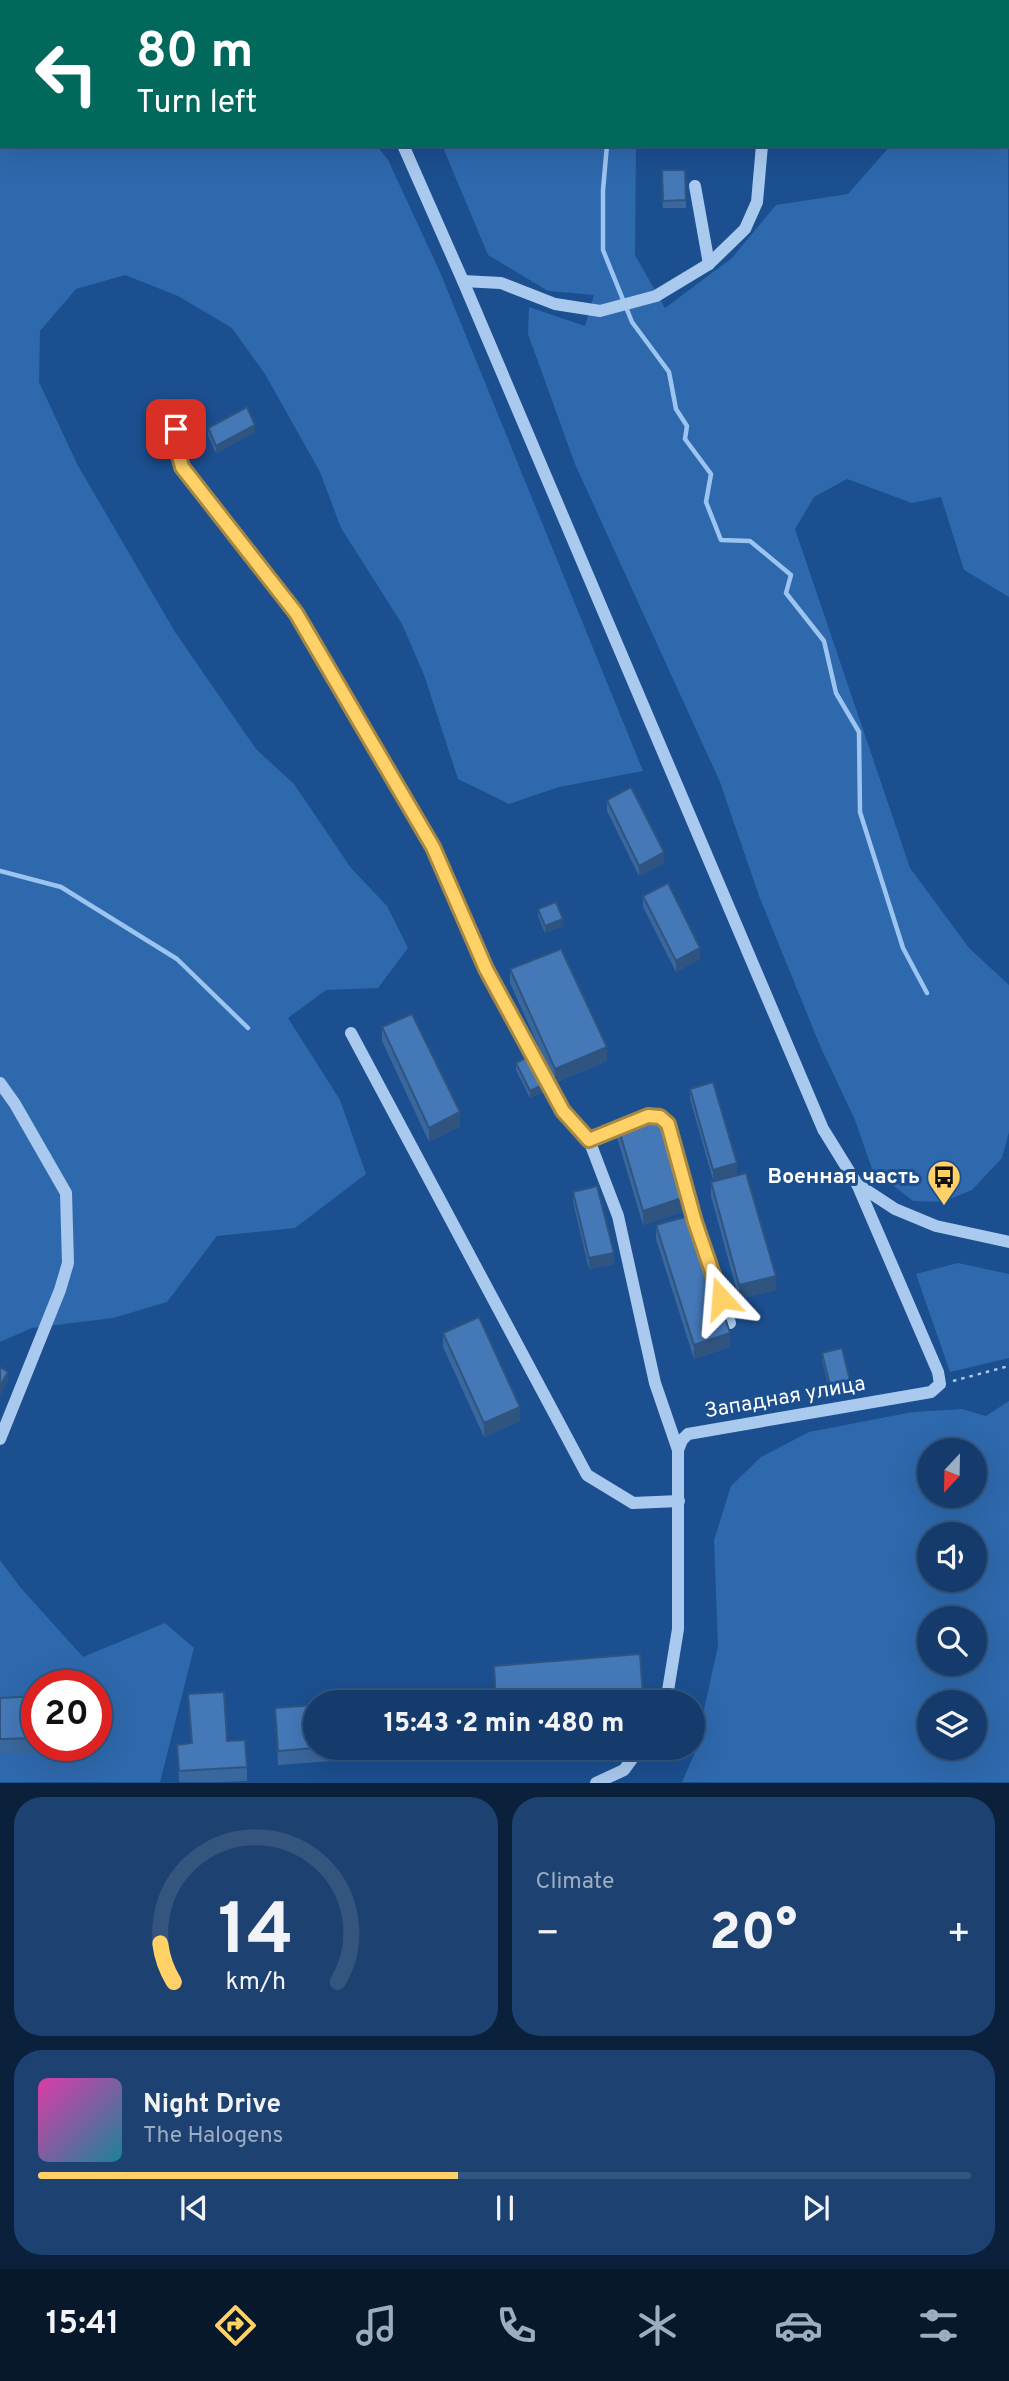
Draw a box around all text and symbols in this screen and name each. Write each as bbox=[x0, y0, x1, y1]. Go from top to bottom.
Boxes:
text: 80 m bbox=[136, 23, 253, 85]
icon: left bbox=[21, 28, 112, 119]
text: Turn left bbox=[136, 84, 257, 124]
pin bbox=[146, 399, 206, 459]
icon: arrive bbox=[157, 410, 195, 448]
bus stop icon: Военная часть bbox=[925, 1158, 963, 1207]
place label: Военная часть bbox=[768, 1164, 920, 1191]
position arrow bbox=[684, 1261, 758, 1335]
street label: Западная улица bbox=[702, 1371, 868, 1425]
north arrow bbox=[917, 1438, 987, 1508]
map controls bbox=[917, 1438, 987, 1760]
button: sound bbox=[917, 1522, 987, 1592]
button: search bbox=[917, 1606, 987, 1676]
speed limit sign: 20 bbox=[21, 1670, 112, 1761]
button: layers bbox=[917, 1690, 987, 1760]
text: 15:43 · 2 min · 480 m bbox=[384, 1708, 624, 1741]
text: Climate bbox=[536, 1868, 614, 1897]
text: 14 bbox=[218, 1889, 294, 1981]
text: 20° bbox=[709, 1902, 797, 1968]
text: − bbox=[536, 1911, 560, 1960]
text: + bbox=[946, 1911, 971, 1960]
text: km/h bbox=[225, 1967, 286, 1999]
text: Night Drive bbox=[143, 2089, 281, 2122]
text: The Halogens bbox=[143, 2122, 283, 2151]
icon: previous bbox=[175, 2189, 213, 2227]
icon: pause bbox=[486, 2189, 524, 2227]
icon: next bbox=[797, 2189, 835, 2227]
icon: directions bbox=[211, 2301, 260, 2350]
icon: music bbox=[352, 2301, 401, 2350]
icon: phone bbox=[492, 2301, 541, 2350]
icon: climate bbox=[633, 2301, 682, 2350]
icon: car bbox=[774, 2301, 823, 2350]
icon: filters bbox=[914, 2301, 963, 2350]
text: 15:41 bbox=[46, 2305, 119, 2345]

